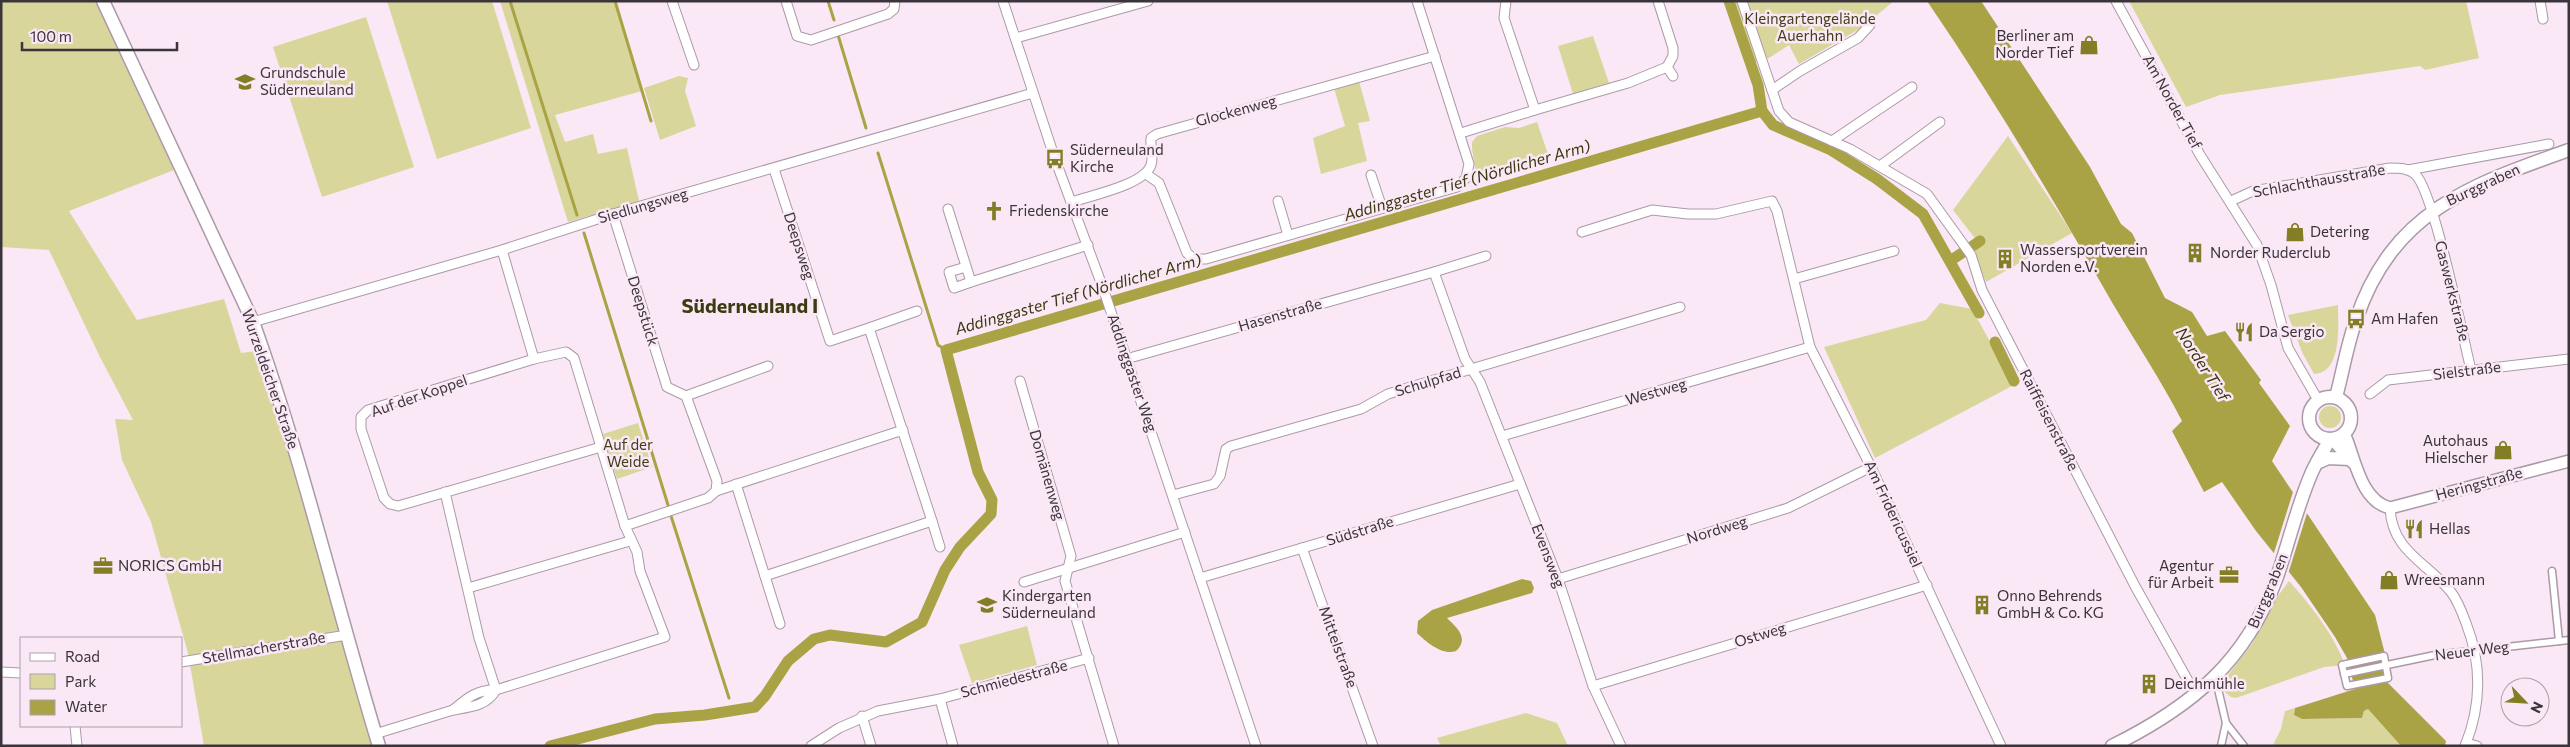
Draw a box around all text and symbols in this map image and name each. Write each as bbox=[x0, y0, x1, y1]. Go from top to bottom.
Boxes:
park label: Kleingartengelände Auerhahn bbox=[1744, 9, 1876, 44]
scale bar bbox=[22, 20, 178, 52]
place label: Berliner am Norder Tief bbox=[1995, 26, 2074, 61]
text: 100 m bbox=[30, 27, 72, 45]
shop icon: Berliner am Norder Tief bbox=[2078, 34, 2100, 56]
street label: Am Norder Tief bbox=[2140, 51, 2206, 152]
place label: Grundschule Süderneuland bbox=[260, 63, 354, 98]
school or university icon: Grundschule Süderneuland bbox=[234, 71, 256, 93]
street label: Glockenweg bbox=[1193, 91, 1278, 129]
water label: Addinggaster Tief (Nördlicher Arm) bbox=[1341, 135, 1592, 224]
place label: Süderneuland Kirche bbox=[1070, 140, 1164, 175]
bus stop icon: Süderneuland Kirche bbox=[1044, 148, 1066, 170]
street label: Burggraben bbox=[2443, 159, 2522, 209]
street label: Schlachthausstraße bbox=[2251, 160, 2386, 201]
street label: Siedlungsweg bbox=[596, 184, 690, 226]
church icon: Friedenskirche bbox=[983, 200, 1005, 222]
place label: Friedenskirche bbox=[1009, 201, 1109, 219]
street label: Deepsweg bbox=[781, 210, 819, 282]
shop icon: Detering bbox=[2284, 221, 2306, 243]
place label: Detering bbox=[2310, 222, 2369, 240]
street label: Gaswerkstraße bbox=[2432, 239, 2474, 343]
place label: Wassersportverein Norden e.V. bbox=[2020, 240, 2148, 275]
building icon: Norder Ruderclub bbox=[2184, 242, 2206, 264]
place label: Norder Ruderclub bbox=[2210, 243, 2331, 261]
building icon: Wassersportverein Norden e.V. bbox=[1994, 248, 2016, 270]
water label: Addinggaster Tief (Nördlicher Arm) bbox=[952, 249, 1203, 338]
street label: Deepstück bbox=[625, 273, 663, 348]
district label: Süderneuland I bbox=[682, 293, 818, 317]
street label: Hasenstraße bbox=[1236, 294, 1324, 335]
street label: Wurzeldeicher Straße bbox=[239, 306, 303, 451]
bus stop icon: Am Hafen bbox=[2345, 308, 2367, 330]
place label: Am Hafen bbox=[2371, 309, 2438, 327]
street label: Addinggaster Weg bbox=[1104, 311, 1162, 434]
restaurant icon: Da Sergio bbox=[2233, 321, 2255, 343]
place label: Da Sergio bbox=[2259, 322, 2324, 340]
water label: Norder Tief bbox=[2173, 323, 2235, 405]
street label: Sielstraße bbox=[2432, 357, 2502, 383]
street label: Schulpfad bbox=[1393, 362, 1463, 400]
street label: Raiffeisenstraße bbox=[2017, 366, 2083, 473]
street label: Auf der Koppel bbox=[368, 370, 469, 420]
street label: Westweg bbox=[1623, 374, 1688, 408]
street label: Domänenweg bbox=[1026, 427, 1070, 522]
place label: Autohaus Hielscher bbox=[2423, 431, 2488, 466]
park label: Auf der Weide bbox=[603, 435, 653, 470]
shop icon: Autohaus Hielscher bbox=[2492, 439, 2514, 461]
street label: Am Fridericussiel bbox=[1861, 457, 1927, 570]
street label: Heringstraße bbox=[2433, 463, 2524, 503]
street label: Südstraße bbox=[1324, 511, 1396, 549]
street label: Nordweg bbox=[1684, 511, 1749, 547]
restaurant icon: Hellas bbox=[2403, 518, 2425, 540]
place label: Hellas bbox=[2429, 519, 2471, 537]
street label: Evensweg bbox=[1529, 521, 1569, 590]
street label: Burggraben bbox=[2243, 551, 2291, 631]
office icon: NORICS GmbH bbox=[92, 555, 114, 577]
place label: NORICS GmbH bbox=[118, 556, 222, 574]
place label: Agentur für Arbeit bbox=[2148, 556, 2214, 591]
office icon: Agentur für Arbeit bbox=[2218, 564, 2240, 586]
shop icon: Wreesmann bbox=[2378, 569, 2400, 591]
place label: Wreesmann bbox=[2404, 570, 2485, 588]
place label: Kindergarten Süderneuland bbox=[1002, 586, 1096, 621]
place label: Onno Behrends GmbH & Co. KG bbox=[1997, 586, 2104, 621]
school or university icon: Kindergarten Süderneuland bbox=[976, 594, 998, 616]
building icon: Onno Behrends GmbH & Co. KG bbox=[1971, 594, 1993, 616]
street label: Mittelstraße bbox=[1316, 603, 1362, 690]
street label: Ostweg bbox=[1732, 618, 1788, 650]
street label: Stellmacherstraße bbox=[201, 627, 327, 667]
legend bbox=[20, 637, 182, 727]
street label: Neuer Weg bbox=[2434, 637, 2510, 663]
text: Road bbox=[65, 647, 100, 665]
street label: Schmiedestraße bbox=[958, 655, 1069, 701]
text: Park bbox=[65, 672, 96, 690]
building icon: Deichmühle bbox=[2138, 673, 2160, 695]
place label: Deichmühle bbox=[2164, 674, 2245, 692]
north arrow bbox=[2500, 677, 2550, 727]
text: Water bbox=[65, 697, 107, 715]
text: N bbox=[2527, 699, 2547, 716]

